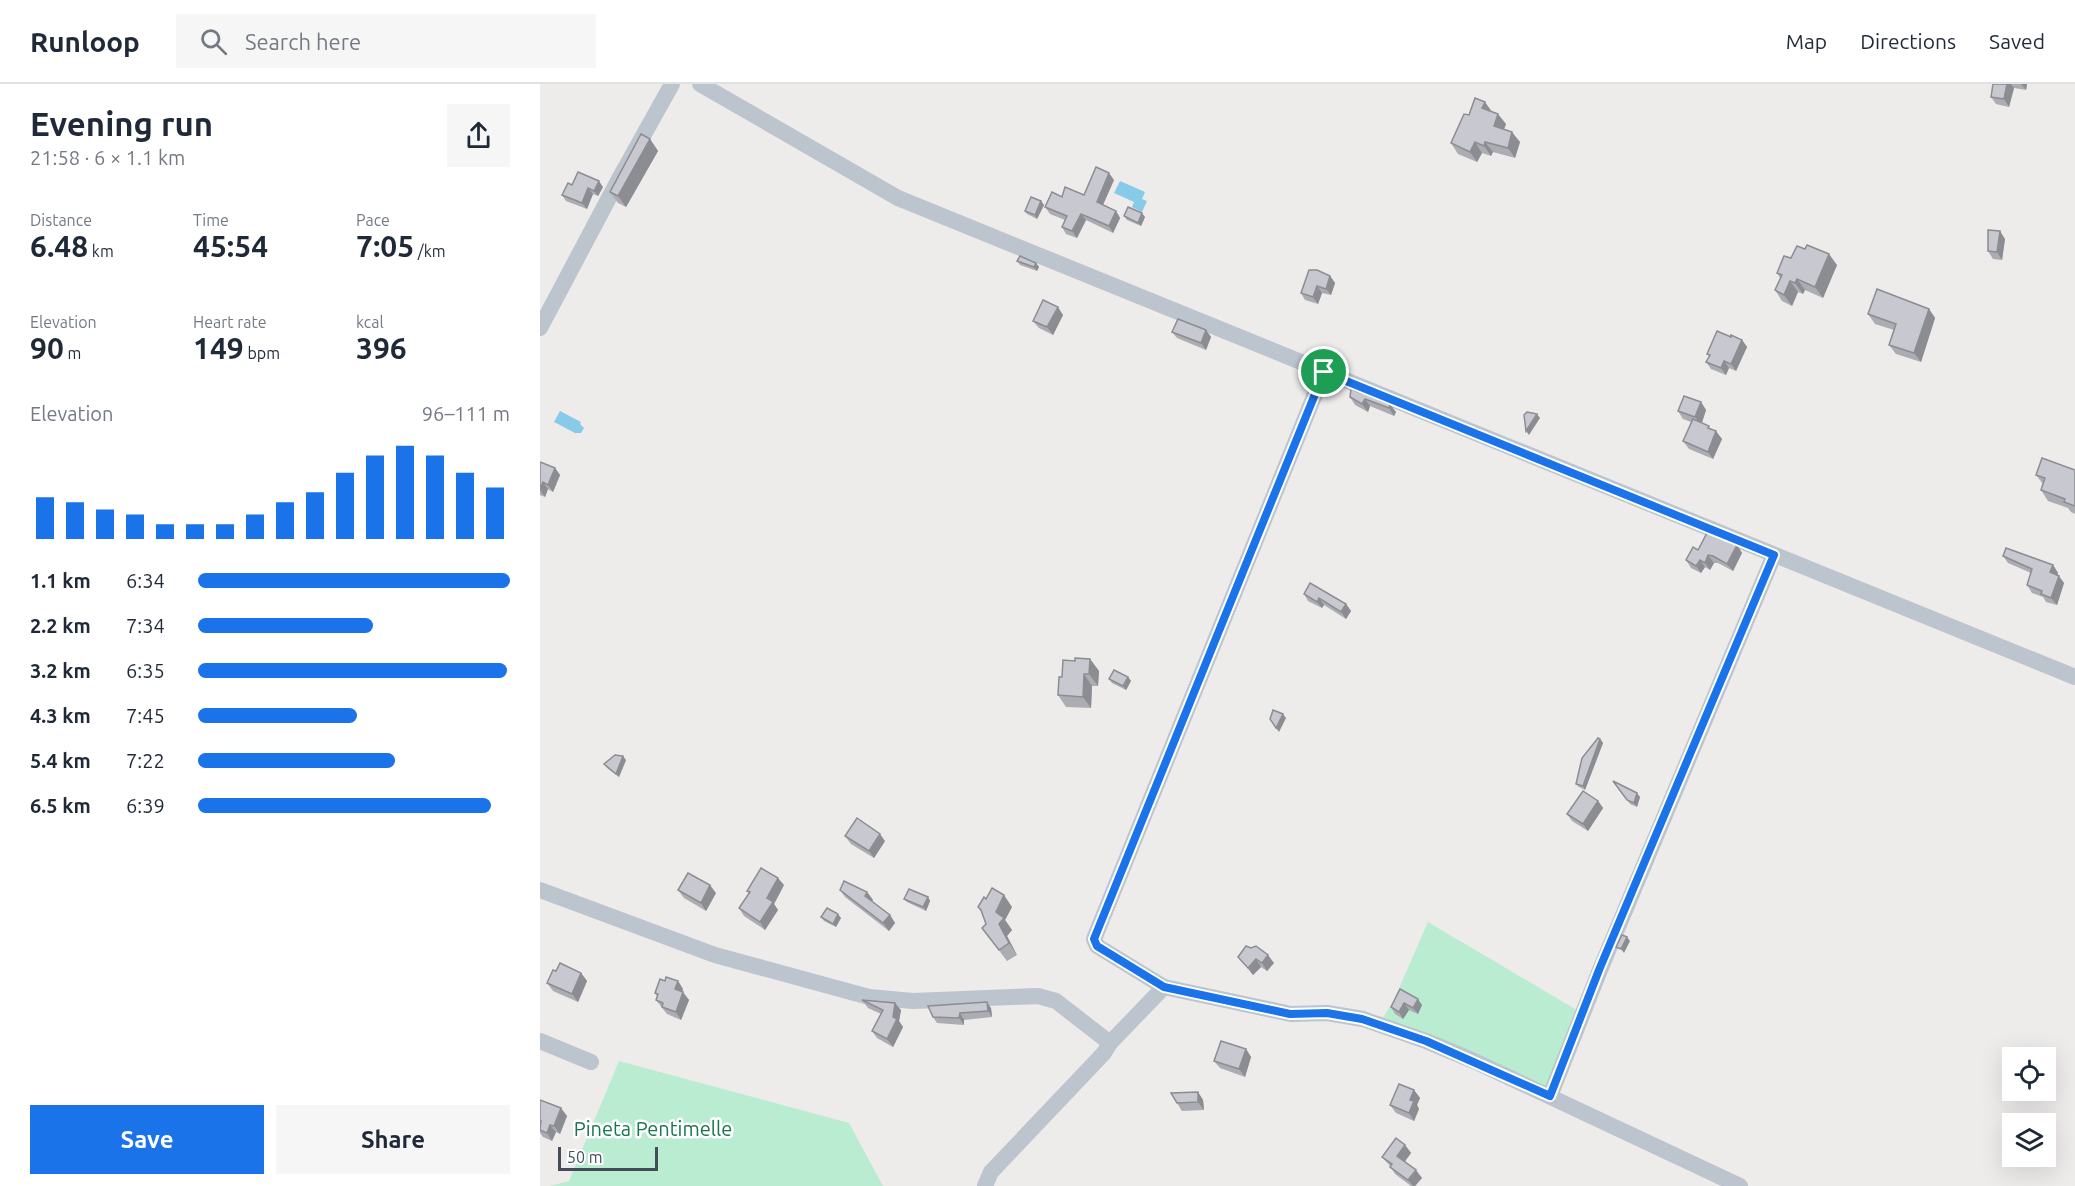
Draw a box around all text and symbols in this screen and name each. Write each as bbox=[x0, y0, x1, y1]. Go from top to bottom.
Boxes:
search box bbox=[176, 14, 596, 68]
icon: search bbox=[197, 25, 230, 58]
text: Runloop bbox=[30, 26, 140, 57]
text: Search here bbox=[245, 29, 361, 54]
text: Map bbox=[1786, 29, 1827, 53]
text: Directions bbox=[1860, 29, 1956, 53]
text: Saved bbox=[1989, 29, 2045, 53]
button: share bbox=[447, 104, 510, 167]
text: Evening run bbox=[30, 105, 213, 142]
text: 21:58 · 6 × 1.1 km bbox=[30, 146, 185, 169]
text: Distance bbox=[30, 211, 92, 229]
text: Time bbox=[193, 211, 229, 229]
text: Pace bbox=[356, 211, 390, 229]
text: 6.48 bbox=[30, 229, 88, 263]
text: 45:54 bbox=[193, 229, 268, 263]
text: 7:05 bbox=[356, 229, 414, 263]
text: km bbox=[88, 242, 114, 260]
text: /km bbox=[414, 242, 446, 260]
text: Elevation bbox=[30, 313, 97, 331]
text: Heart rate bbox=[193, 313, 267, 331]
text: kcal bbox=[356, 313, 384, 331]
text: 90 bbox=[30, 331, 64, 365]
text: 149 bbox=[193, 331, 244, 365]
text: 396 bbox=[356, 331, 407, 365]
text: m bbox=[64, 344, 81, 362]
text: bpm bbox=[244, 344, 280, 362]
pin bbox=[1298, 346, 1349, 397]
icon: arrive bbox=[1307, 355, 1340, 388]
text: Elevation bbox=[30, 402, 113, 425]
text: 96–111 m bbox=[422, 402, 510, 425]
text: 1.1 km bbox=[30, 569, 91, 592]
text: 6:34 bbox=[126, 569, 165, 592]
text: 2.2 km bbox=[30, 614, 91, 637]
text: 7:34 bbox=[126, 614, 165, 637]
text: 3.2 km bbox=[30, 659, 91, 682]
text: 6:35 bbox=[126, 659, 165, 682]
text: 4.3 km bbox=[30, 704, 91, 727]
text: 7:45 bbox=[126, 704, 165, 727]
text: 5.4 km bbox=[30, 749, 91, 772]
text: 7:22 bbox=[126, 749, 165, 772]
text: 6.5 km bbox=[30, 794, 91, 817]
text: 6:39 bbox=[126, 794, 165, 817]
map controls bbox=[2002, 1047, 2056, 1167]
button: locate bbox=[2002, 1047, 2056, 1101]
button: Save bbox=[30, 1105, 264, 1174]
button: Share bbox=[276, 1105, 510, 1174]
button: layers bbox=[2002, 1113, 2056, 1167]
park label: Pineta Pentimelle bbox=[574, 1117, 732, 1140]
scale bar bbox=[558, 1144, 658, 1172]
text: 50 m bbox=[567, 1148, 603, 1166]

